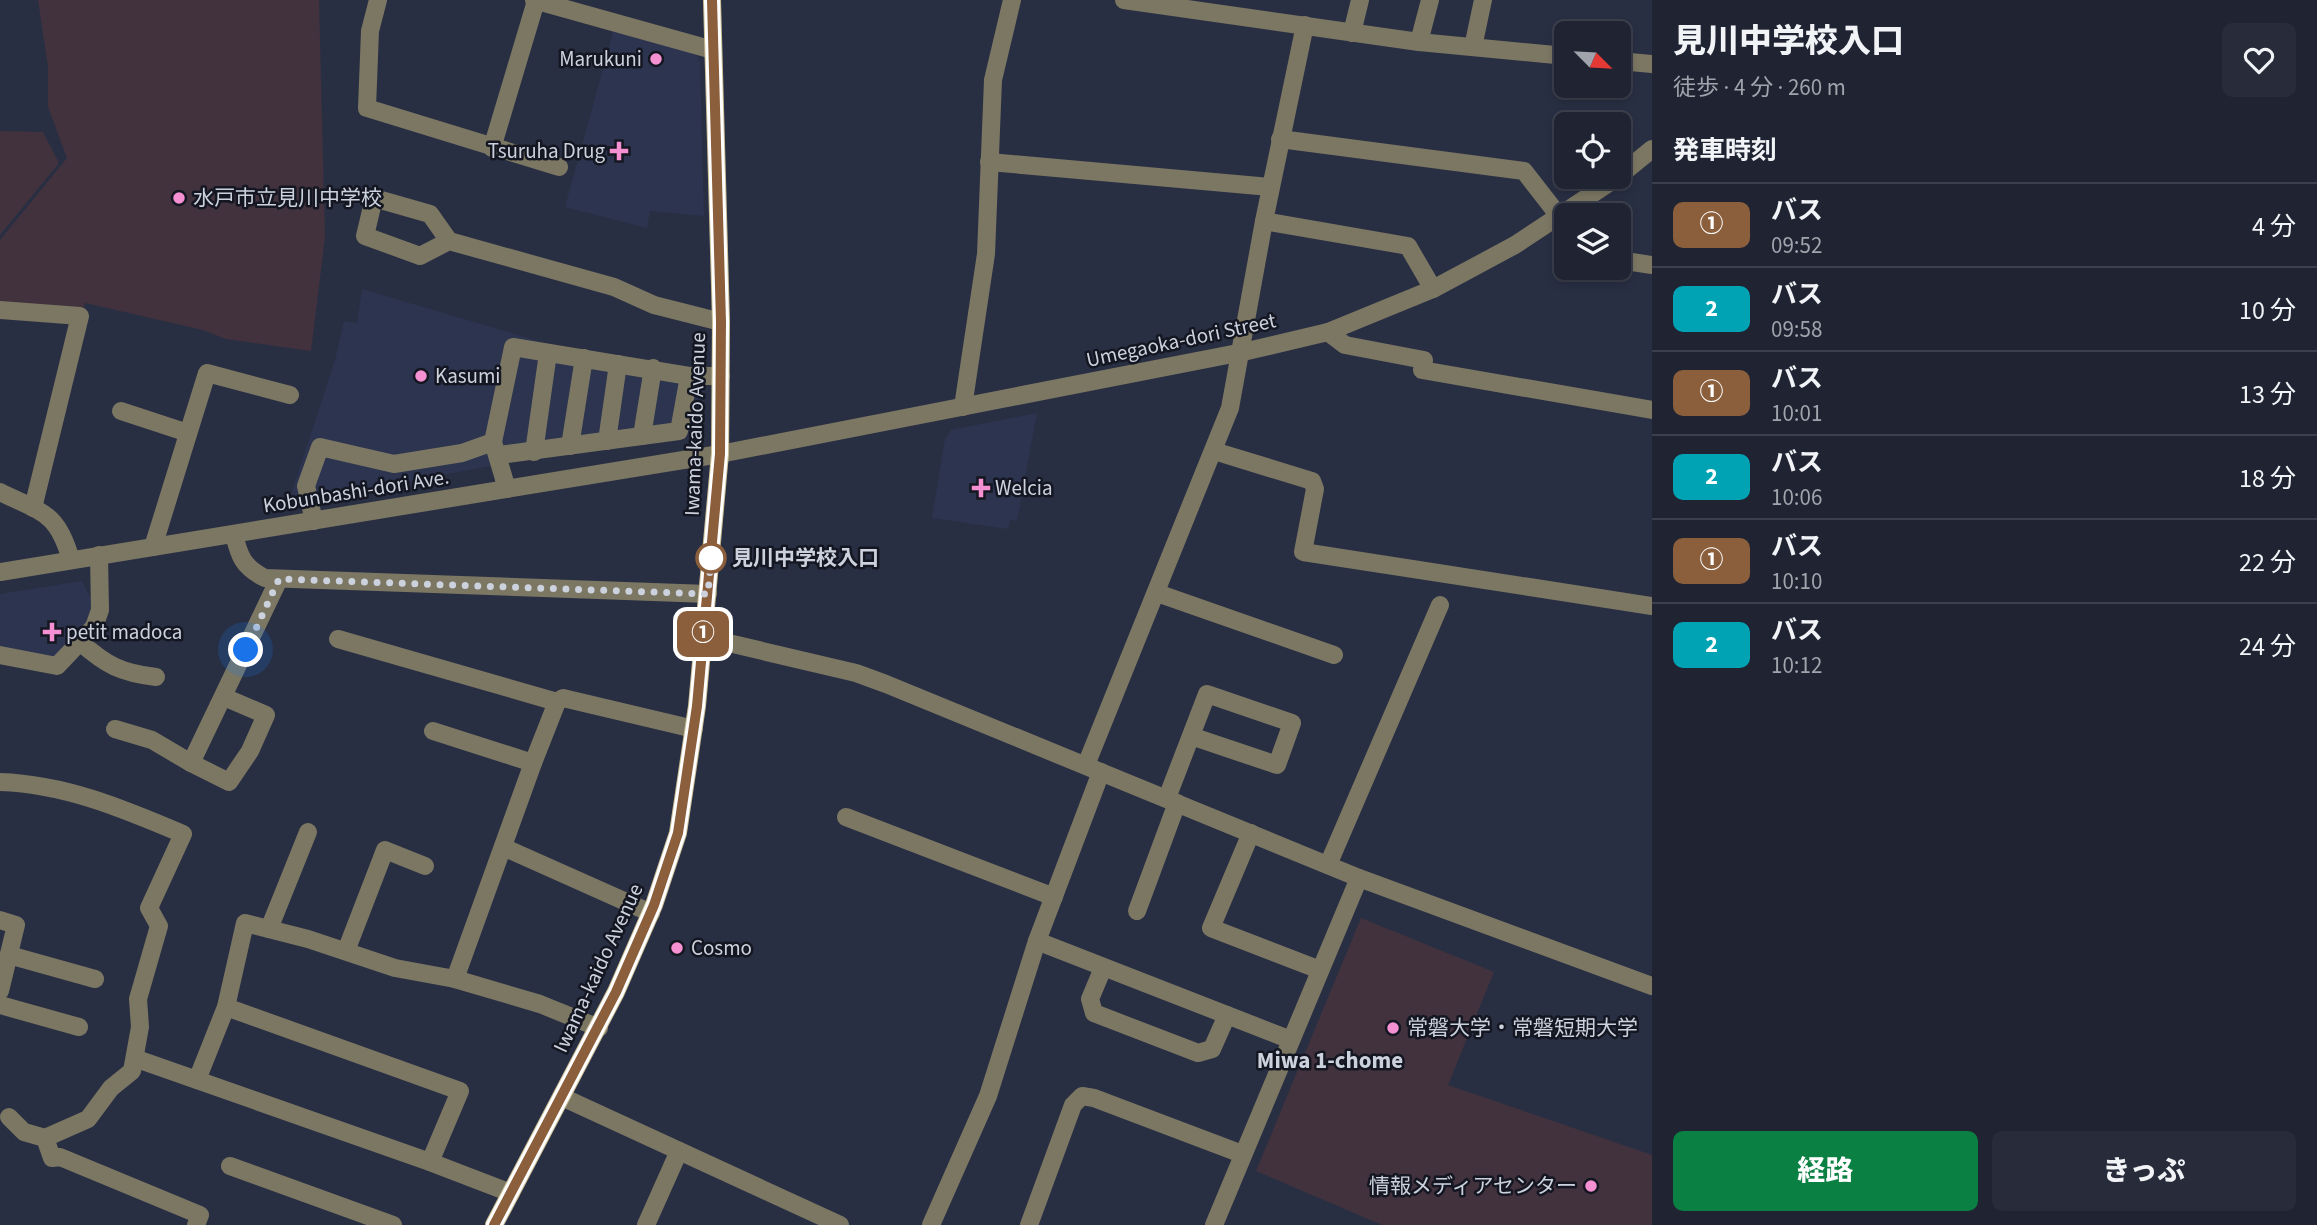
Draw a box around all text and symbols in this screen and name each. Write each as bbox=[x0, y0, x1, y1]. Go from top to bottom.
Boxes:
text: 見川中学校入口 bbox=[1673, 18, 1904, 65]
north arrow bbox=[1554, 21, 1631, 98]
map controls bbox=[1554, 21, 1631, 280]
button: heart bbox=[2222, 23, 2296, 97]
place label: Marukuni bbox=[559, 44, 642, 74]
marker: Marukuni bbox=[648, 51, 664, 67]
text: 徒歩 · 4 分 · 260 m bbox=[1673, 71, 1846, 104]
button: locate bbox=[1554, 112, 1631, 189]
text: 発車時刻 bbox=[1673, 132, 1777, 169]
place label: Tsuruha Drug bbox=[488, 136, 605, 166]
marker: Tsuruha Drug bbox=[611, 143, 627, 159]
place label: 水戸市立見川中学校 bbox=[193, 183, 382, 213]
marker: 水戸市立見川中学校 bbox=[171, 190, 187, 206]
text: バス bbox=[1771, 192, 1823, 229]
button: layers bbox=[1554, 203, 1631, 280]
text: ① bbox=[1700, 207, 1724, 242]
text: 4 分 bbox=[2252, 208, 2296, 245]
text: 09:52 bbox=[1771, 229, 1822, 262]
text: バス bbox=[1771, 276, 1823, 313]
text: 2 bbox=[1705, 291, 1718, 326]
text: 10 分 bbox=[2239, 292, 2296, 329]
street label: Umegaoka-dori Street bbox=[1083, 305, 1279, 375]
text: 09:58 bbox=[1771, 313, 1822, 346]
street label: Iwama-kaido Avenue bbox=[677, 332, 713, 516]
text: バス bbox=[1771, 360, 1823, 397]
place label: Kasumi bbox=[435, 361, 501, 391]
marker: Kasumi bbox=[413, 368, 429, 384]
text: ① bbox=[1700, 375, 1724, 410]
text: 13 分 bbox=[2239, 376, 2296, 413]
text: 10:01 bbox=[1771, 397, 1822, 430]
text: バス bbox=[1771, 444, 1823, 481]
text: 2 bbox=[1705, 459, 1718, 494]
text: 18 分 bbox=[2239, 460, 2296, 497]
street label: Kobunbashi-dori Ave. bbox=[261, 461, 451, 521]
place label: Welcia bbox=[995, 473, 1053, 503]
marker: Welcia bbox=[973, 480, 989, 496]
text: 10:06 bbox=[1771, 481, 1822, 514]
text: バス bbox=[1771, 528, 1823, 565]
marker: 見川中学校入口 bbox=[696, 543, 726, 573]
place label: 見川中学校入口 bbox=[732, 543, 879, 573]
text: ① bbox=[1700, 543, 1724, 578]
text: 22 分 bbox=[2239, 544, 2296, 581]
text: 10:10 bbox=[1771, 565, 1822, 598]
line badge: ① bbox=[680, 611, 726, 657]
text: バス bbox=[1771, 612, 1823, 649]
text: ① bbox=[691, 616, 715, 651]
place label: petit madoca bbox=[66, 617, 182, 647]
marker: petit madoca bbox=[44, 624, 60, 640]
text: 2 bbox=[1705, 627, 1718, 662]
text: 24 分 bbox=[2239, 628, 2296, 665]
your location bbox=[228, 632, 263, 667]
text: 10:12 bbox=[1771, 649, 1822, 682]
street label: Iwama-kaido Avenue bbox=[546, 879, 650, 1057]
place label: Cosmo bbox=[691, 933, 752, 963]
marker: Cosmo bbox=[669, 940, 685, 956]
place label: 常磐大学・常磐短期大学 bbox=[1407, 1013, 1638, 1043]
marker: 常磐大学・常磐短期大学 bbox=[1385, 1020, 1401, 1036]
district label: Miwa 1-chome bbox=[1257, 1044, 1403, 1077]
button: 経路 bbox=[1673, 1131, 1978, 1211]
button: きっぷ bbox=[1992, 1131, 2296, 1211]
place label: 情報メディアセンター bbox=[1369, 1171, 1577, 1201]
marker: 情報メディアセンター bbox=[1583, 1178, 1599, 1194]

